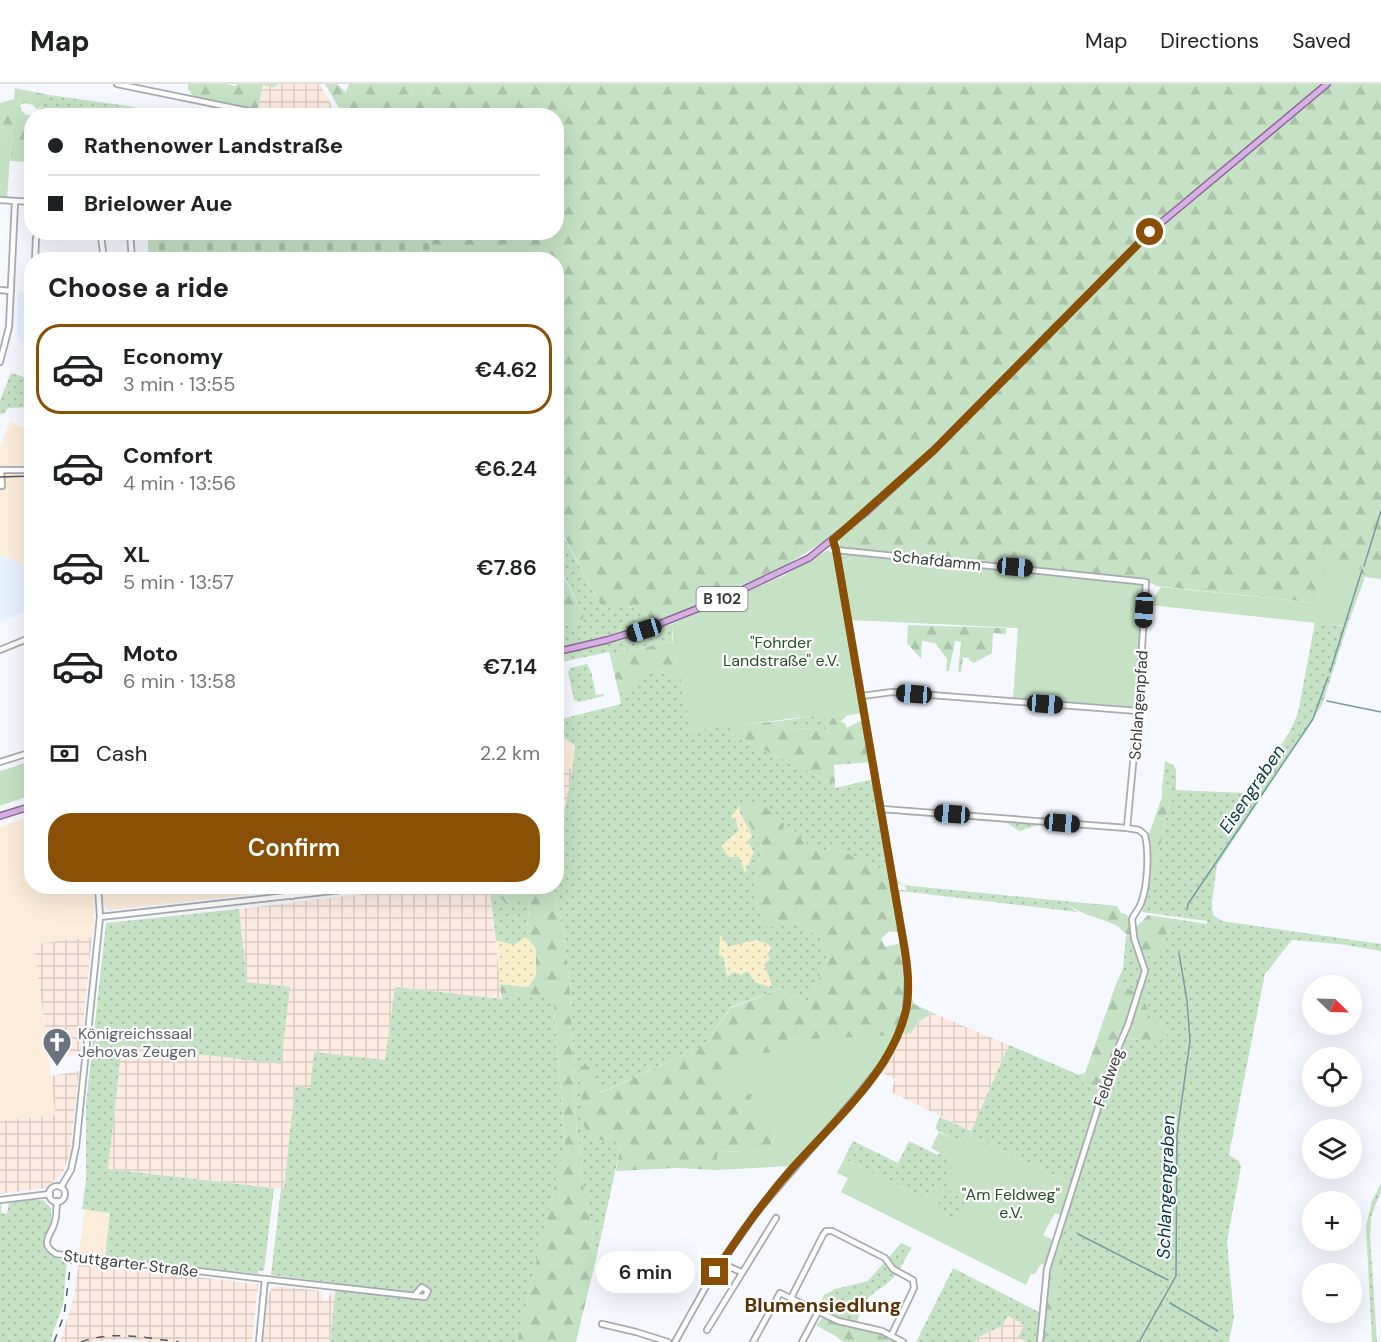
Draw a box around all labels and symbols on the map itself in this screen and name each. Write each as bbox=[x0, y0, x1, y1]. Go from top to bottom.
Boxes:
route start bbox=[1136, 218, 1163, 245]
street label: Schafdamm bbox=[892, 545, 982, 576]
car bbox=[996, 556, 1034, 578]
road number: B 102 bbox=[696, 587, 748, 611]
car bbox=[1134, 592, 1154, 628]
car bbox=[624, 616, 664, 644]
park label: "Fohrder Landstraße" e.V. bbox=[723, 632, 839, 671]
street label: Schlangenpfad bbox=[1124, 650, 1153, 761]
car bbox=[895, 684, 933, 704]
car bbox=[1026, 694, 1064, 714]
water label: Eisengraben bbox=[1214, 740, 1290, 838]
car bbox=[933, 804, 971, 824]
car bbox=[1043, 812, 1081, 834]
north arrow bbox=[1302, 975, 1362, 1035]
place label: Königreichssaal Jehovas Zeugen bbox=[78, 1023, 196, 1062]
church icon: Königreichssaal Jehovas Zeugen bbox=[41, 1026, 73, 1068]
street label: Feldweg bbox=[1089, 1045, 1128, 1109]
water label: Schlangengraben bbox=[1151, 1115, 1181, 1259]
park label: "Am Feldweg" e.V. bbox=[962, 1184, 1060, 1223]
street label: Stuttgarter Straße bbox=[62, 1245, 200, 1282]
callout: 6 min bbox=[595, 1251, 694, 1293]
route end bbox=[701, 1258, 728, 1285]
district label: Blumensiedlung bbox=[745, 1292, 901, 1318]

